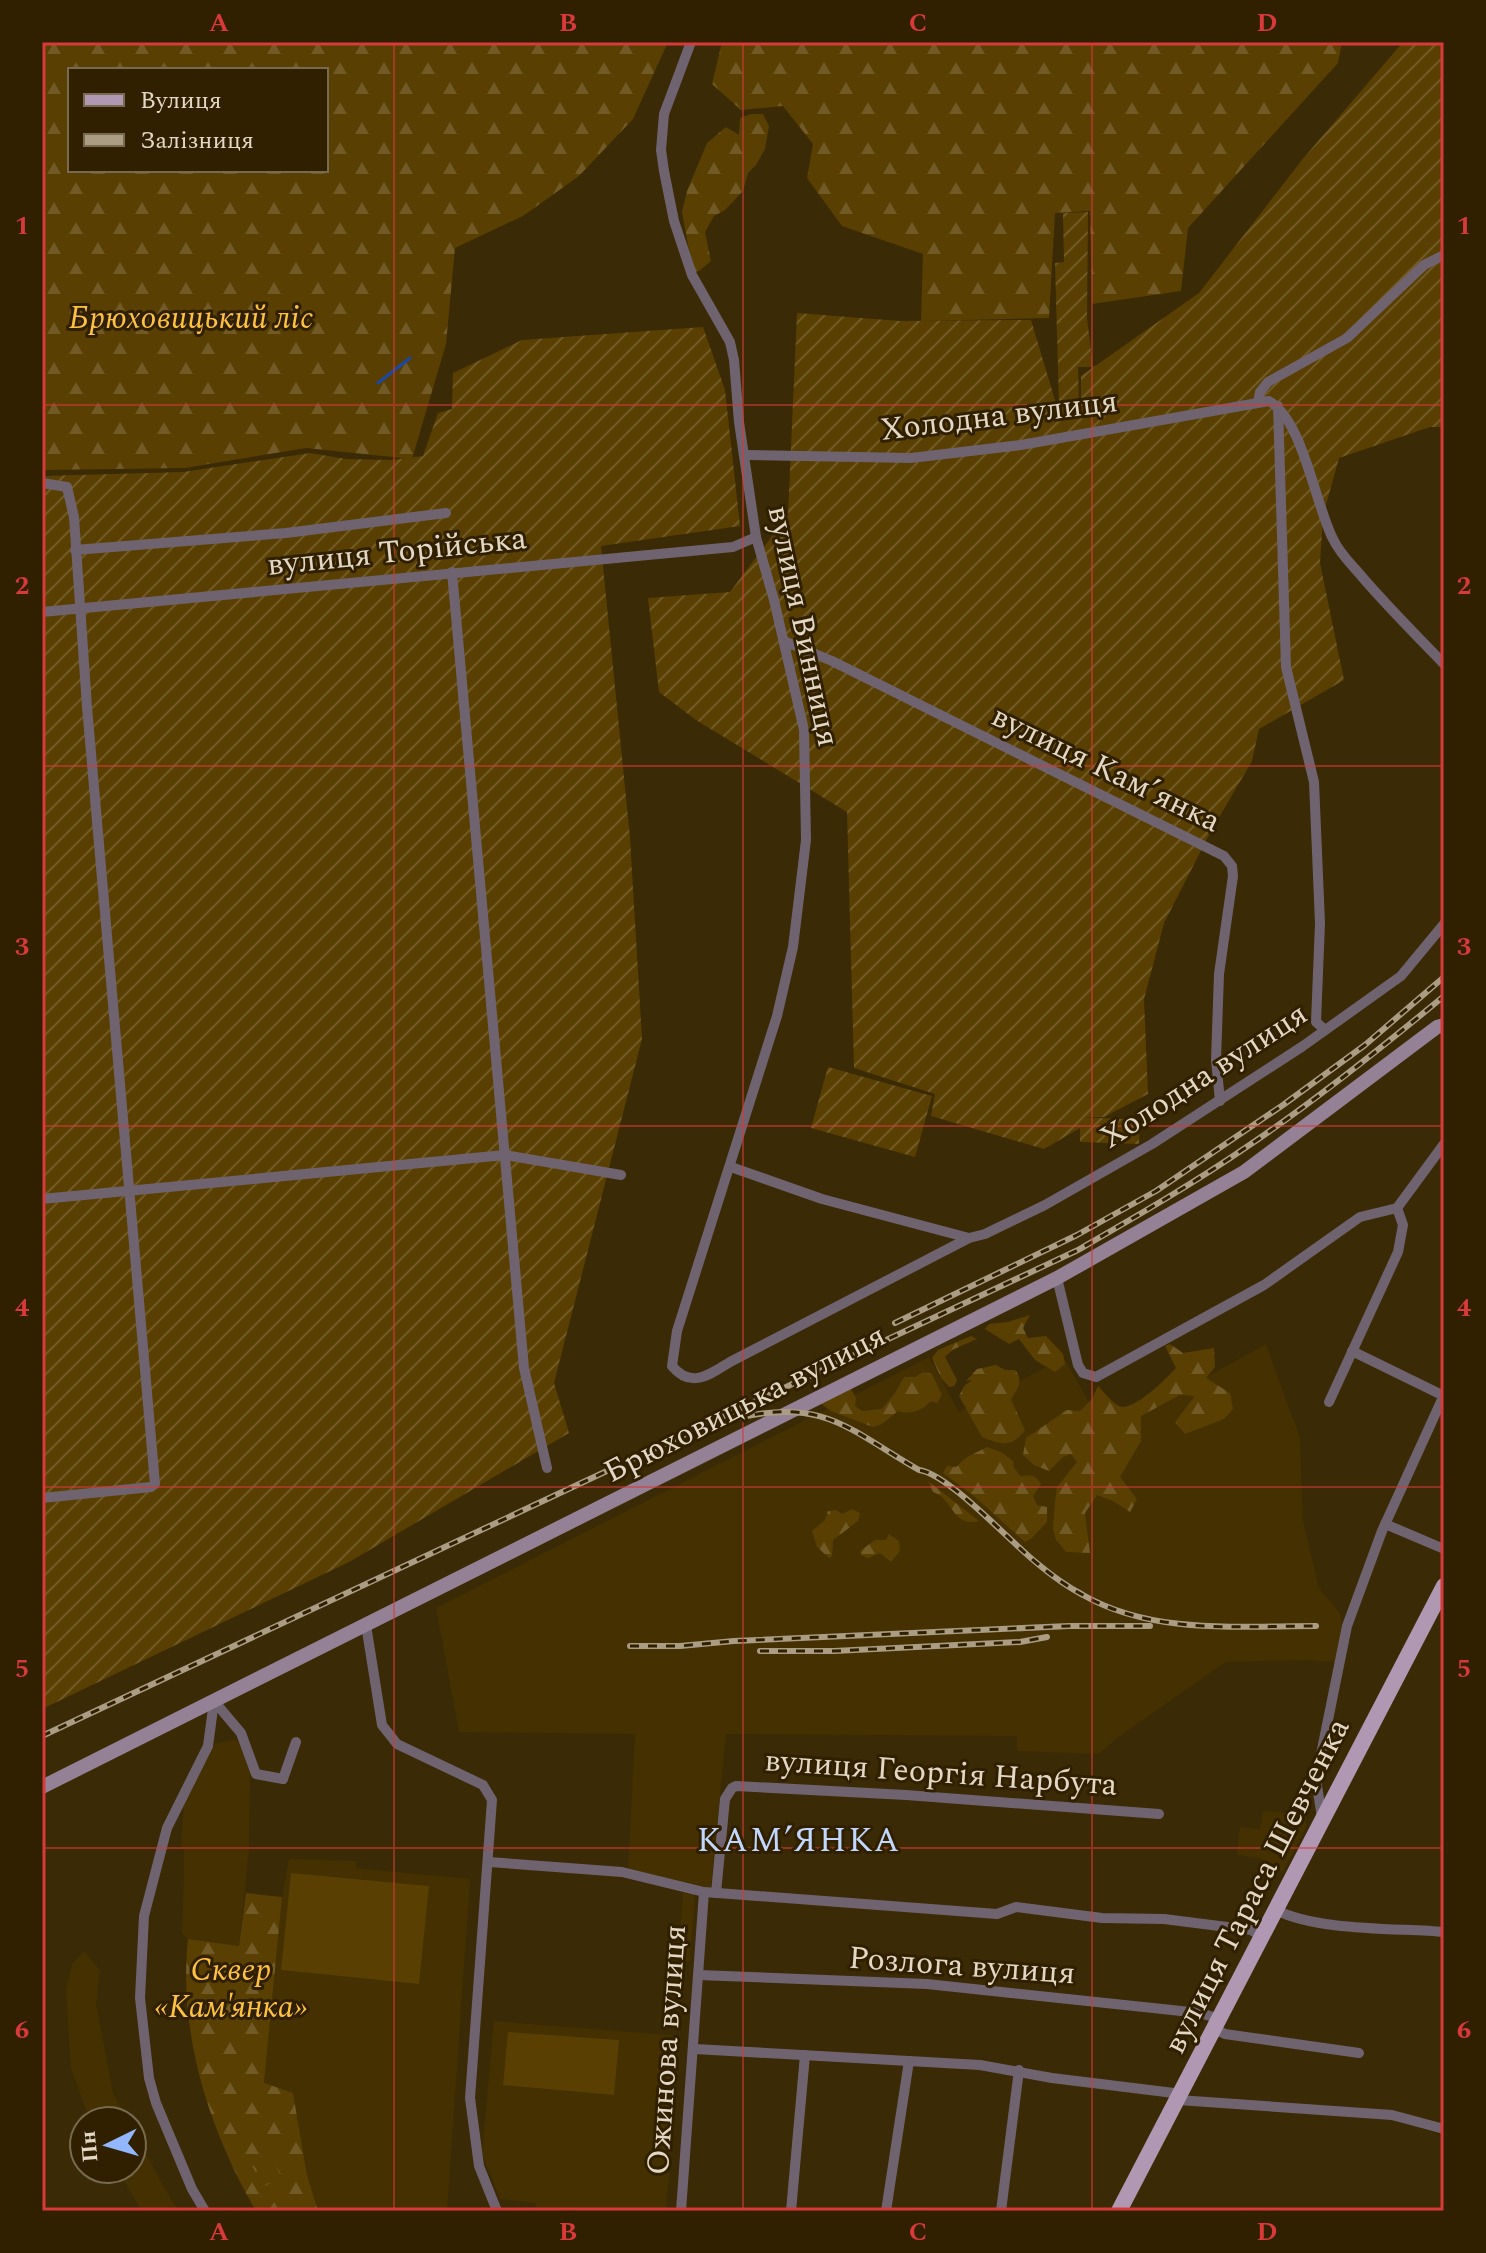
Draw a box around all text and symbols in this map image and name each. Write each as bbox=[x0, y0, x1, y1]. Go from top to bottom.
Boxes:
text: A bbox=[209, 3, 229, 43]
text: B bbox=[559, 3, 577, 43]
text: C bbox=[909, 3, 927, 43]
text: D bbox=[1257, 3, 1277, 43]
legend bbox=[68, 68, 328, 172]
text: Вулиця bbox=[140, 83, 222, 119]
text: Залізниця bbox=[140, 123, 254, 159]
text: 1 bbox=[15, 206, 29, 246]
text: 1 bbox=[1457, 206, 1471, 246]
park label: Брюховицький ліс bbox=[69, 294, 313, 343]
street label: Холодна вулиця bbox=[878, 377, 1120, 455]
street label: вулиця Винниця bbox=[754, 501, 852, 751]
street label: вулиця Торійська bbox=[265, 514, 530, 590]
text: 2 bbox=[15, 566, 29, 606]
text: 2 bbox=[1457, 566, 1471, 606]
street label: вулиця Камʼянка bbox=[983, 692, 1229, 846]
text: 3 bbox=[15, 927, 29, 967]
text: 3 bbox=[1457, 927, 1471, 967]
street label: Холодна вулиця bbox=[1091, 990, 1317, 1162]
text: 4 bbox=[15, 1288, 30, 1328]
text: 4 bbox=[1457, 1288, 1472, 1328]
street label: Брюховицька вулиця bbox=[595, 1312, 895, 1496]
text: 5 bbox=[15, 1649, 29, 1689]
text: 5 bbox=[1457, 1649, 1471, 1689]
street label: вулиця Тараса Шевченка bbox=[1151, 1709, 1363, 2062]
street label: вулиця Георгія Нарбута bbox=[763, 1736, 1119, 1810]
district label: КАМ’ЯНКА bbox=[697, 1815, 901, 1867]
street label: Ожинова вулиця bbox=[634, 1923, 700, 2177]
street label: Розлога вулиця bbox=[847, 1934, 1077, 1998]
park label: Сквер «Кам'янка» bbox=[155, 1946, 307, 2032]
text: 6 bbox=[15, 2010, 29, 2050]
text: 6 bbox=[1457, 2010, 1471, 2050]
north arrow bbox=[68, 2105, 148, 2185]
text: Пн bbox=[72, 2129, 107, 2164]
text: A bbox=[209, 2212, 229, 2252]
text: B bbox=[559, 2212, 577, 2252]
text: C bbox=[909, 2212, 927, 2252]
text: D bbox=[1257, 2212, 1277, 2252]

